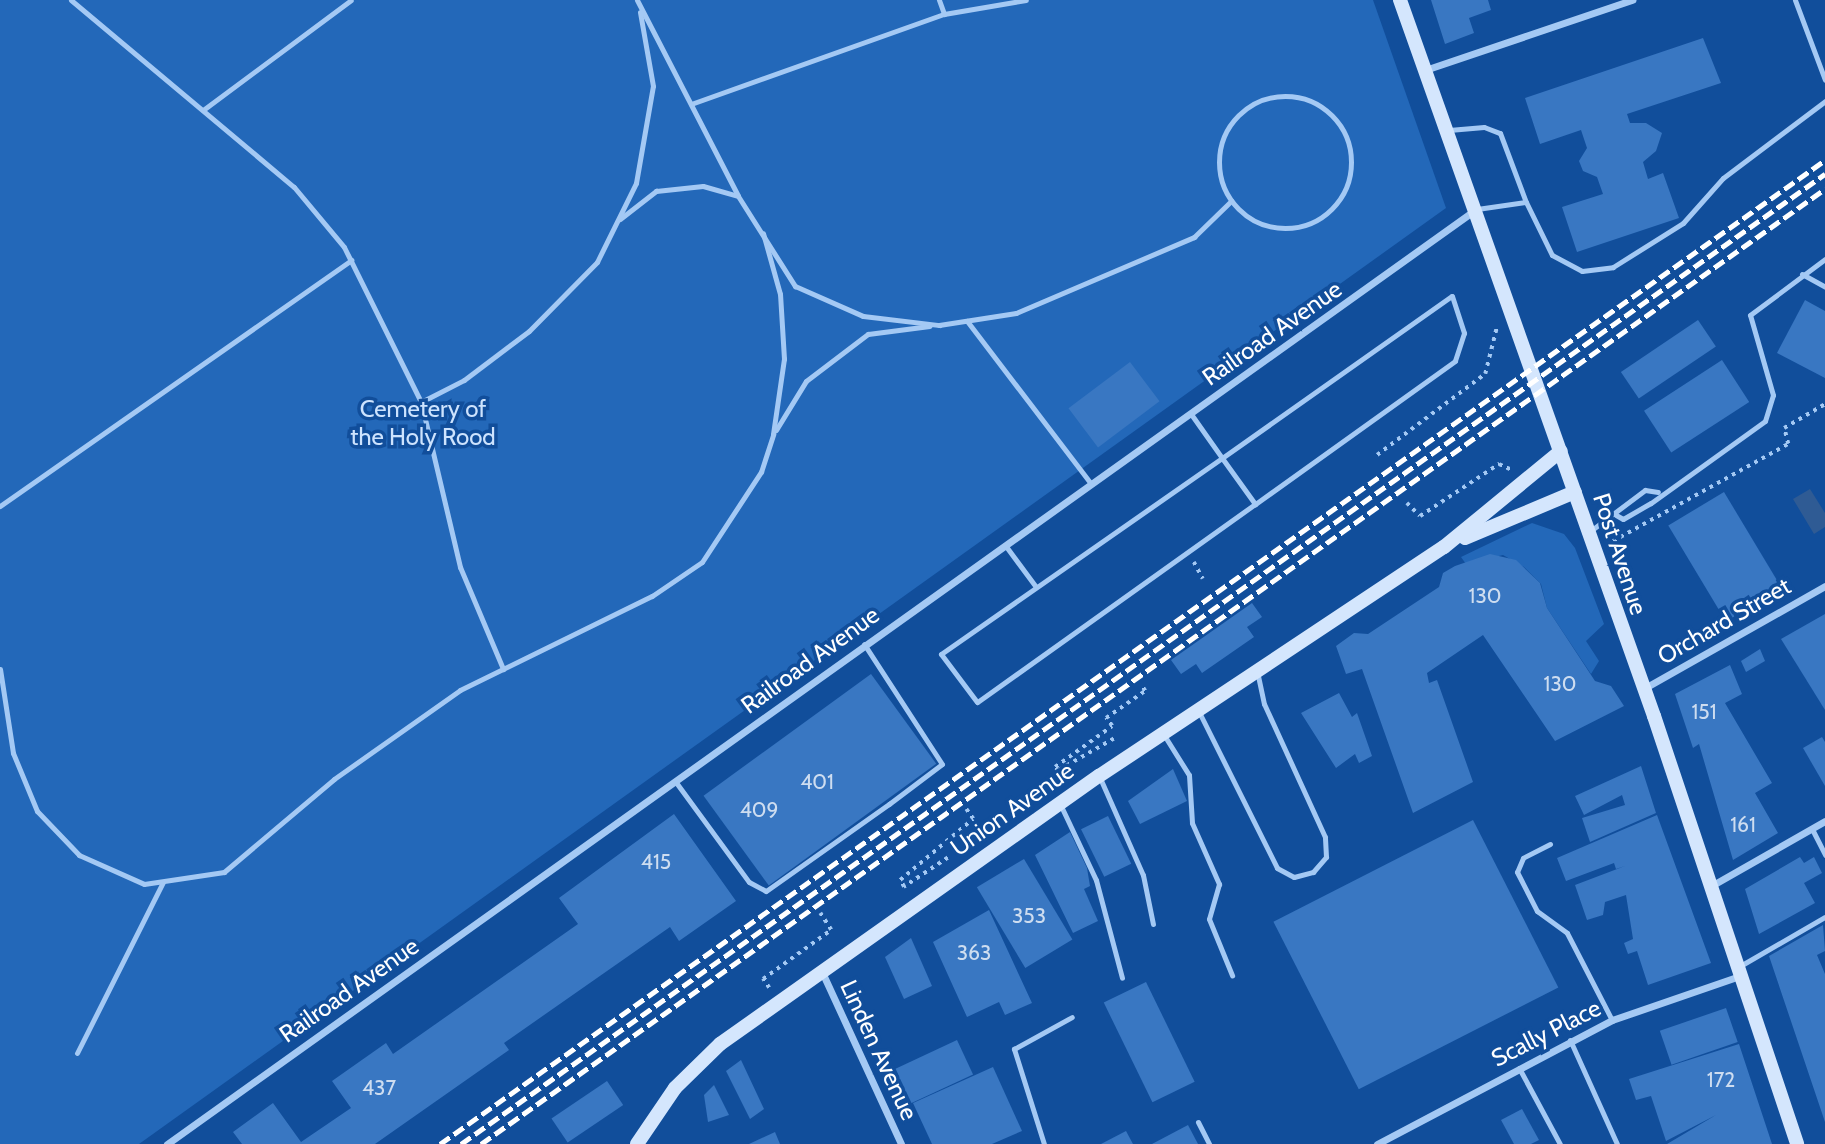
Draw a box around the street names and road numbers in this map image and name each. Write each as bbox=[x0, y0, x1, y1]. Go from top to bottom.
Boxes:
street label: Railroad Avenue bbox=[1197, 274, 1347, 392]
street label: Post Avenue bbox=[1587, 490, 1653, 618]
street label: Orchard Street bbox=[1652, 571, 1796, 671]
street label: Railroad Avenue bbox=[735, 600, 885, 720]
street label: Union Avenue bbox=[945, 756, 1079, 862]
street label: Railroad Avenue bbox=[274, 931, 424, 1049]
street label: Linden Avenue bbox=[834, 975, 924, 1125]
street label: Scally Place bbox=[1486, 993, 1606, 1073]

